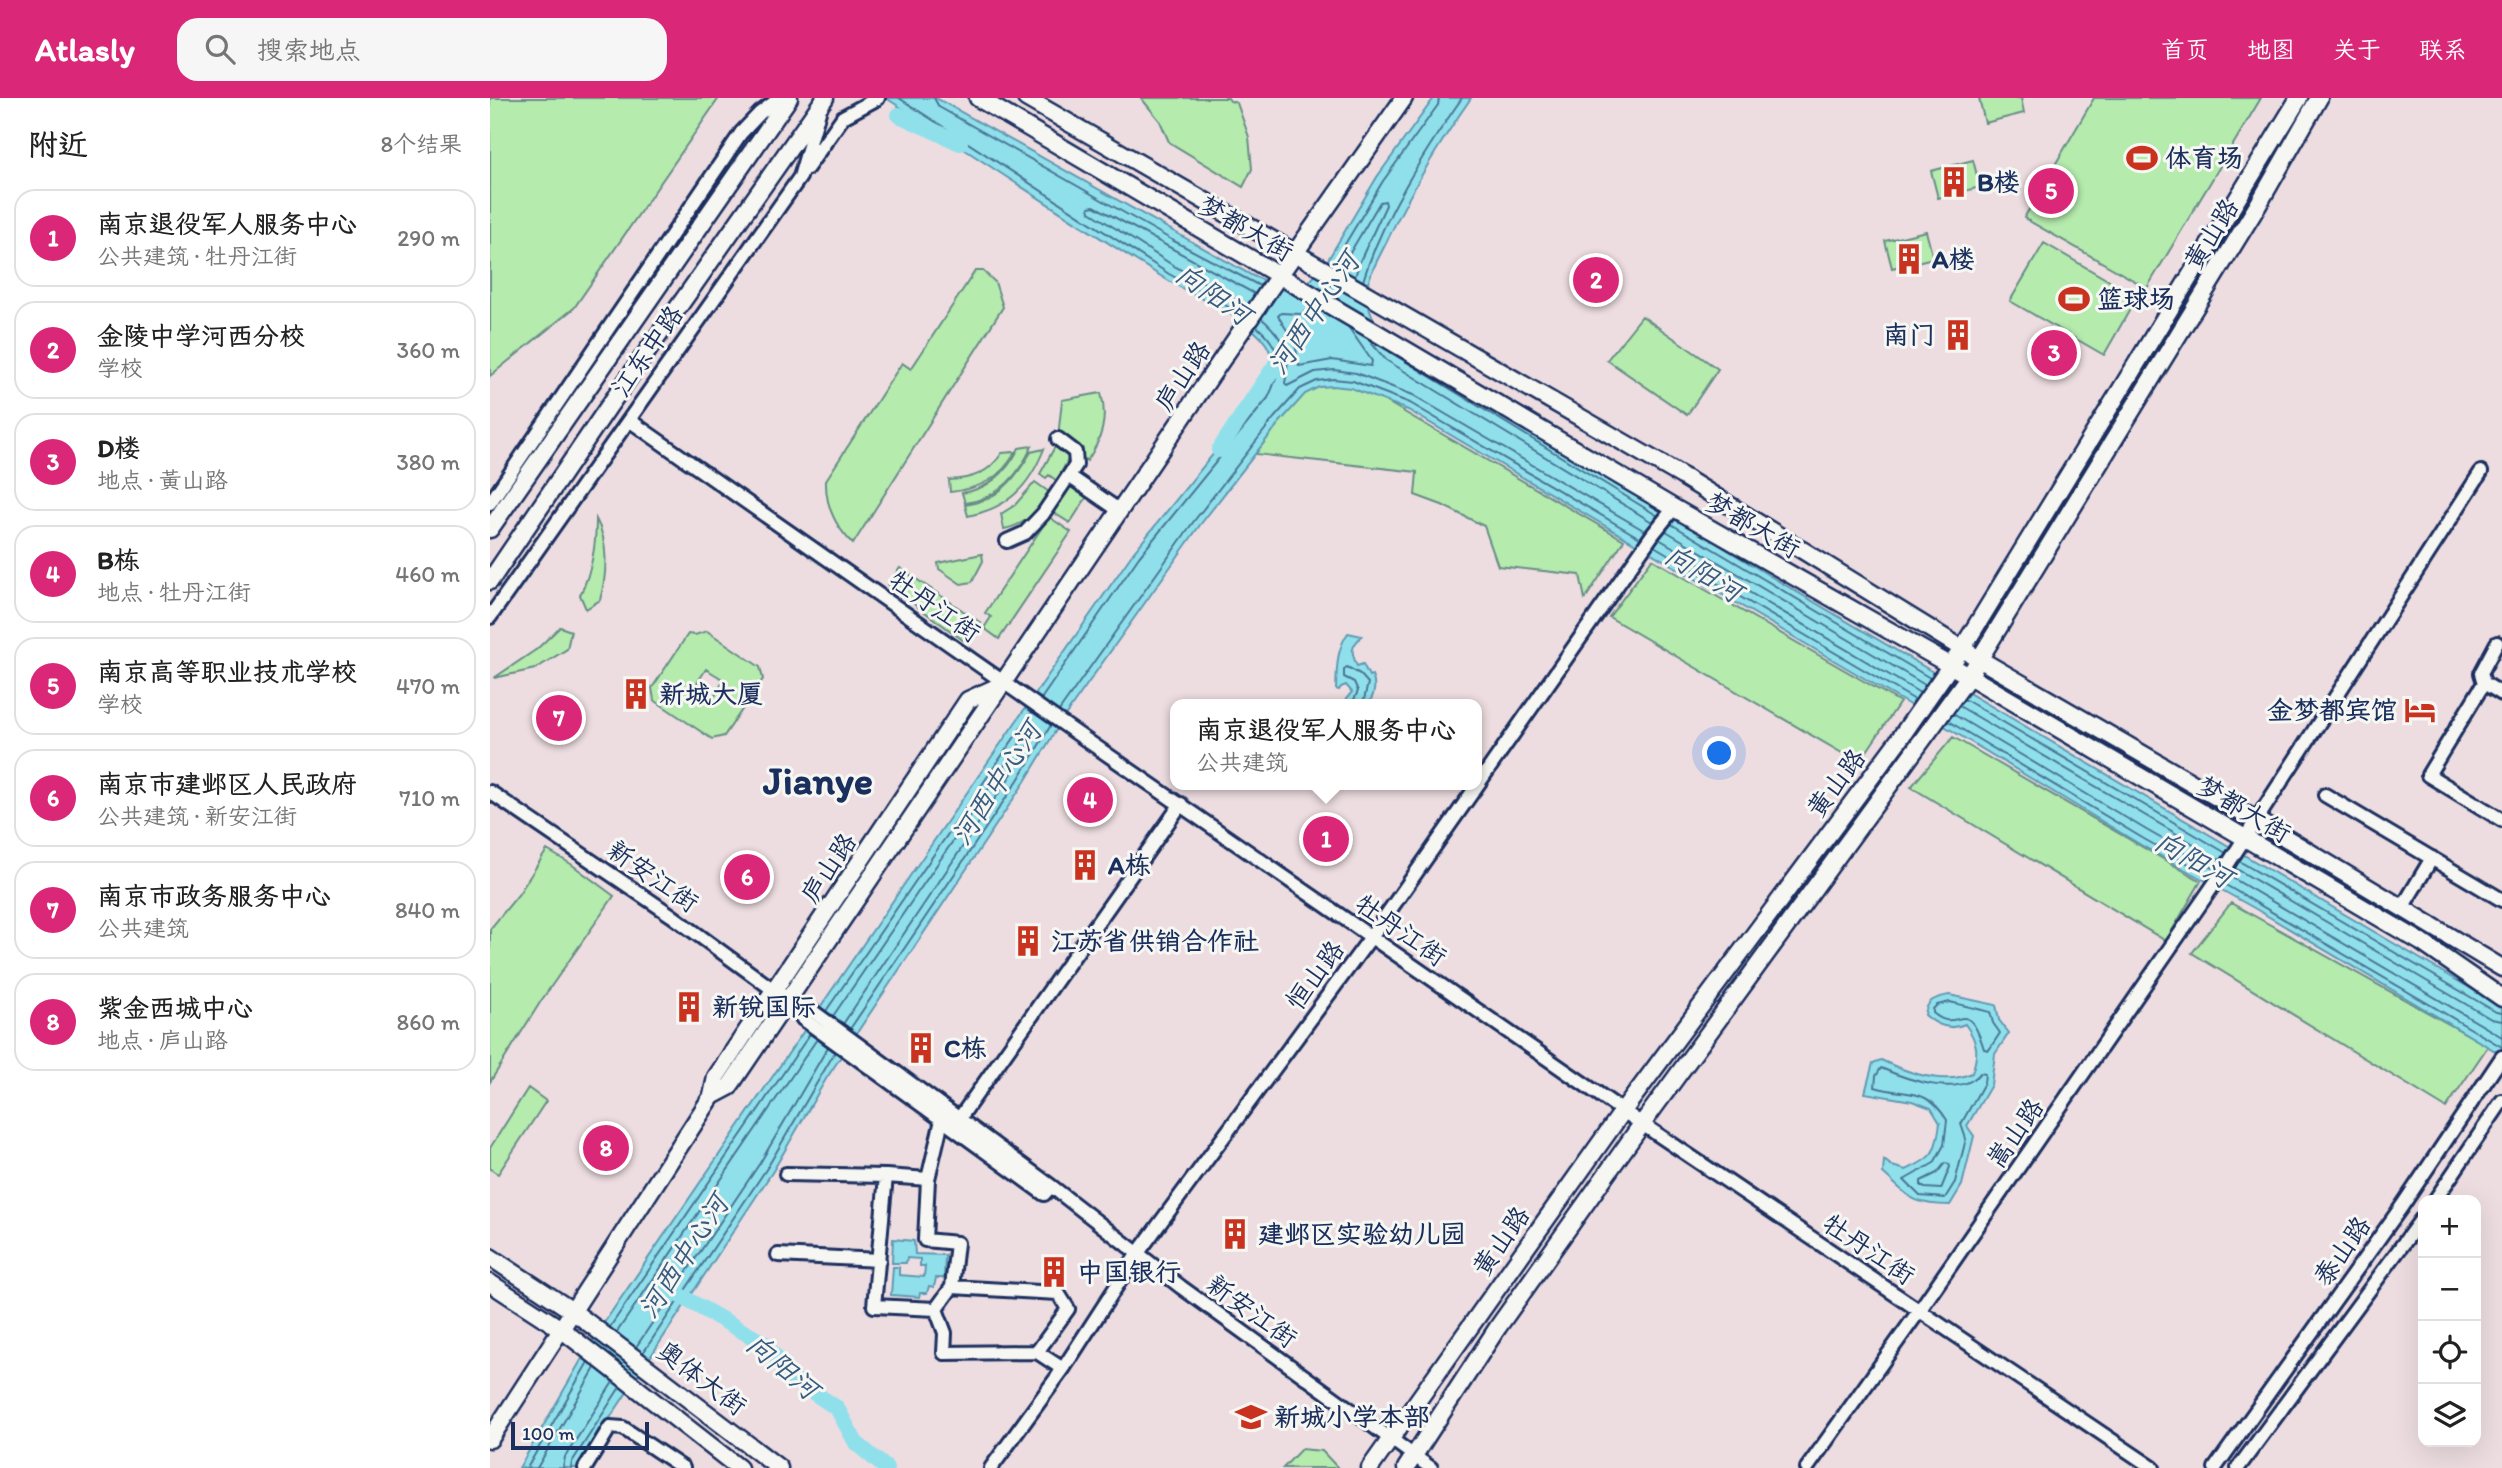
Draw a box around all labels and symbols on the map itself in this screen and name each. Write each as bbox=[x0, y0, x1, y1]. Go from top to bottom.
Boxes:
sports icon: 体育场 bbox=[2125, 141, 2159, 175]
place label: 体育场 bbox=[2165, 142, 2243, 174]
building icon: B楼 bbox=[1937, 165, 1971, 199]
pin: 5 bbox=[2028, 165, 2074, 217]
place label: B楼 bbox=[1977, 166, 2020, 198]
street label: 梦都大街 bbox=[1193, 188, 1299, 268]
street label: 黄山路 bbox=[2177, 192, 2245, 276]
water label: 河西中心河 bbox=[1260, 242, 1368, 381]
building icon: A楼 bbox=[1892, 242, 1926, 276]
place label: A楼 bbox=[1931, 243, 1975, 275]
pin: 2 bbox=[1573, 254, 1619, 306]
water label: 向阳河 bbox=[1170, 256, 1261, 334]
sports icon: 篮球场 bbox=[2057, 282, 2091, 316]
place label: 篮球场 bbox=[2097, 283, 2175, 315]
street label: 江东中路 bbox=[604, 299, 690, 403]
building icon: 南门 bbox=[1941, 318, 1975, 352]
place label: 南门 bbox=[1883, 319, 1935, 351]
pin: 3 bbox=[2031, 327, 2077, 379]
street label: 庐山路 bbox=[1147, 335, 1217, 417]
street label: 梦都大街 bbox=[1700, 485, 1806, 565]
water label: 向阳河 bbox=[1659, 537, 1752, 611]
street label: 牡丹江街 bbox=[883, 563, 987, 649]
building icon: 新城大厦 bbox=[619, 677, 653, 711]
place label: 新城大厦 bbox=[659, 678, 763, 710]
pin: 7 bbox=[536, 692, 582, 744]
hotel icon: 金梦都宾馆 bbox=[2403, 693, 2437, 727]
place label: 金梦都宾馆 bbox=[2267, 694, 2397, 726]
water label: 河西中心河 bbox=[944, 712, 1051, 851]
your location bbox=[1702, 736, 1736, 770]
street label: 黄山路 bbox=[1800, 742, 1872, 824]
district label: Jianye bbox=[762, 756, 873, 804]
street label: 梦都大街 bbox=[2191, 768, 2297, 850]
pin: 4 bbox=[1067, 774, 1113, 826]
pin: 1 bbox=[1303, 813, 1349, 865]
water label: 向阳河 bbox=[2149, 823, 2242, 897]
street label: 庐山路 bbox=[793, 827, 863, 909]
street label: 新安江街 bbox=[601, 833, 705, 919]
building icon: A栋 bbox=[1068, 848, 1102, 882]
place label: A栋 bbox=[1107, 849, 1151, 881]
pin: 6 bbox=[724, 851, 770, 903]
street label: 牡丹江街 bbox=[1349, 887, 1453, 973]
building icon: 江苏省供销合作社 bbox=[1011, 924, 1045, 958]
place label: 江苏省供销合作社 bbox=[1051, 925, 1259, 957]
street label: 恒山路 bbox=[1279, 934, 1351, 1016]
building icon: 新锐国际 bbox=[672, 990, 706, 1024]
place label: 新锐国际 bbox=[712, 991, 816, 1023]
building icon: C栋 bbox=[904, 1031, 938, 1065]
place label: C栋 bbox=[944, 1032, 987, 1064]
street label: 嵩山路 bbox=[1980, 1092, 2050, 1174]
pin: 8 bbox=[583, 1122, 629, 1174]
water label: 河西中心河 bbox=[631, 1185, 738, 1324]
street label: 黄山路 bbox=[1466, 1200, 1536, 1282]
street label: 牡丹江街 bbox=[1817, 1207, 1921, 1291]
street label: 泰山路 bbox=[2307, 1210, 2377, 1292]
building icon: 建邺区实验幼儿园 bbox=[1218, 1217, 1252, 1251]
place label: 建邺区实验幼儿园 bbox=[1258, 1218, 1466, 1250]
building icon: 中国银行 bbox=[1037, 1255, 1071, 1289]
place label: 中国银行 bbox=[1077, 1256, 1181, 1288]
street label: 新安江街 bbox=[1201, 1267, 1303, 1355]
water label: 向阳河 bbox=[740, 1326, 829, 1409]
street label: 奥体大街 bbox=[651, 1334, 753, 1422]
school or university icon: 新城小学本部 bbox=[1234, 1400, 1268, 1434]
place label: 新城小学本部 bbox=[1274, 1401, 1430, 1433]
scale bar bbox=[511, 1419, 649, 1451]

